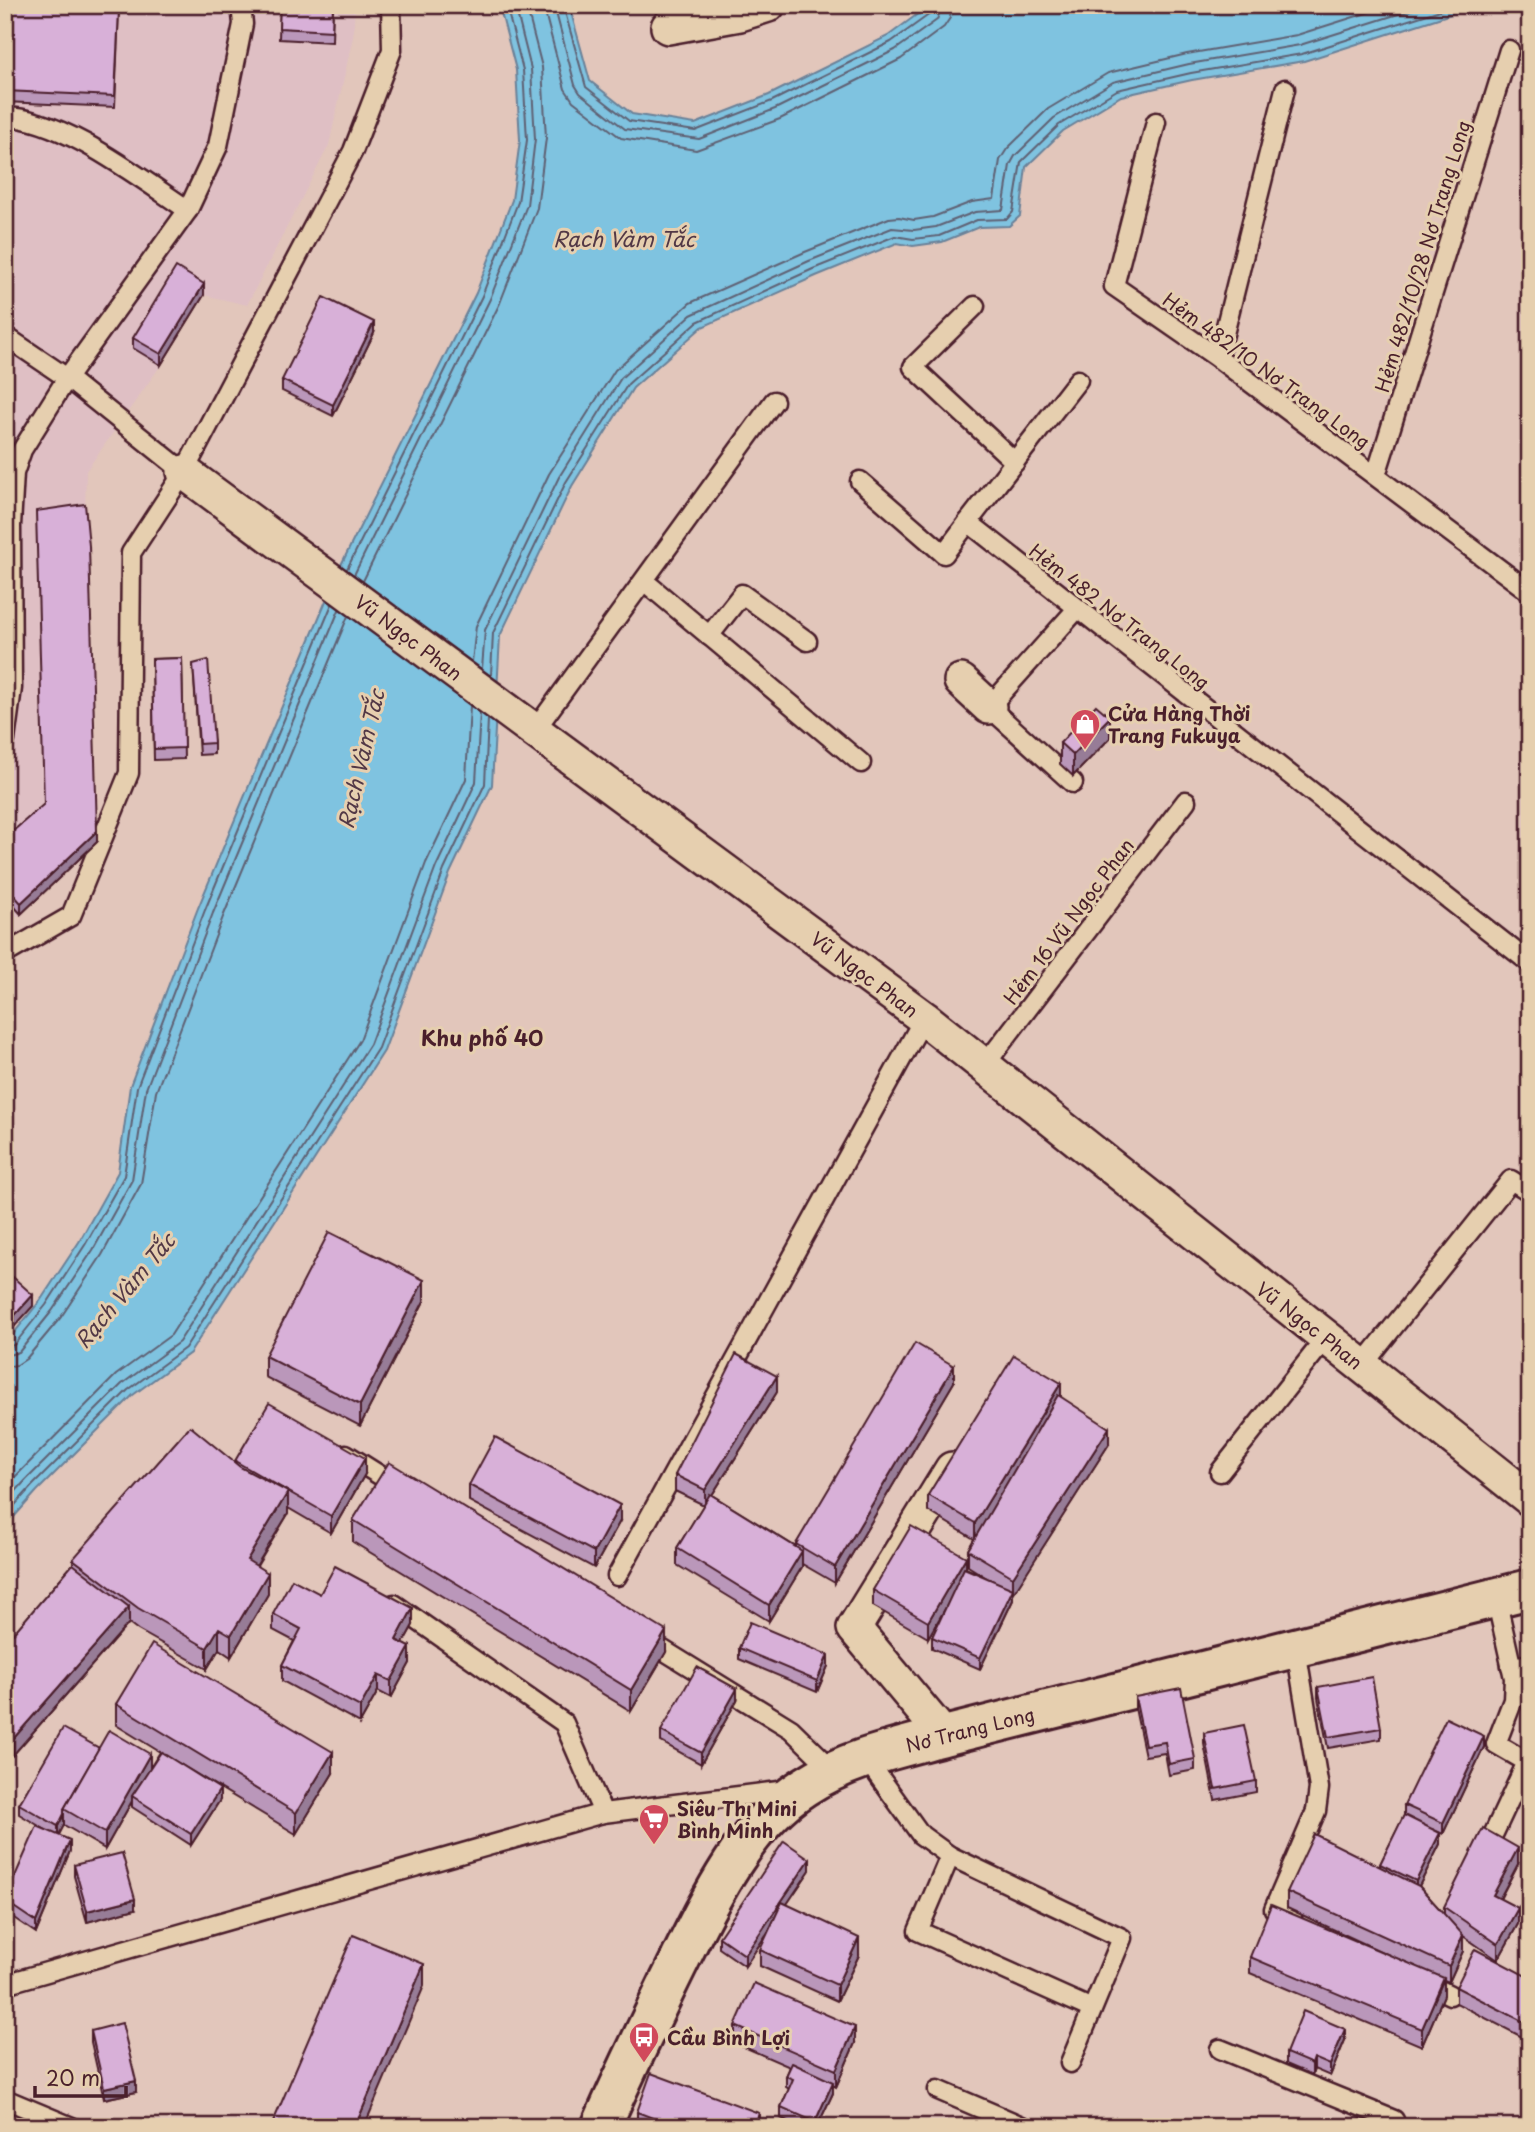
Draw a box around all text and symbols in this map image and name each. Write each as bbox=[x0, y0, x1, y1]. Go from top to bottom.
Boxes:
street label: Hẻm 482/10/28 Nơ Trang Long bbox=[1367, 117, 1477, 395]
water label: Rạch Vàm Tắc bbox=[553, 222, 697, 254]
street label: Hẻm 482/10 Nơ Trang Long bbox=[1158, 285, 1376, 455]
street label: Hẻm 482 Nơ Trang Long bbox=[1024, 536, 1216, 696]
street label: Vũ Ngọc Phan bbox=[349, 587, 469, 687]
water label: Rạch Vàm Tắc bbox=[329, 685, 392, 831]
place label: Cửa Hàng Thời Trang Fukuya bbox=[1108, 699, 1251, 749]
shop icon: Cửa Hàng Thời Trang Fukuya bbox=[1068, 707, 1102, 751]
street label: Hẻm 16 Vũ Ngọc Phan bbox=[996, 832, 1140, 1010]
street label: Vũ Ngọc Phan bbox=[805, 924, 925, 1024]
district label: Khu phố 40 bbox=[421, 1021, 543, 1053]
water label: Rạch Vàm Tắc bbox=[66, 1224, 183, 1354]
street label: Vũ Ngọc Phan bbox=[1251, 1274, 1369, 1376]
street label: Nơ Trang Long bbox=[902, 1699, 1038, 1759]
place label: Siêu Thị Mini Bình Minh bbox=[677, 1794, 797, 1844]
supermarket icon: Siêu Thị Mini Bình Minh bbox=[637, 1802, 671, 1846]
bus stop icon: Cầu Bình Lợi bbox=[627, 2020, 661, 2064]
place label: Cầu Bình Lợi bbox=[667, 2023, 790, 2051]
scale bar bbox=[35, 2055, 126, 2099]
text: 20 m bbox=[46, 2061, 100, 2093]

